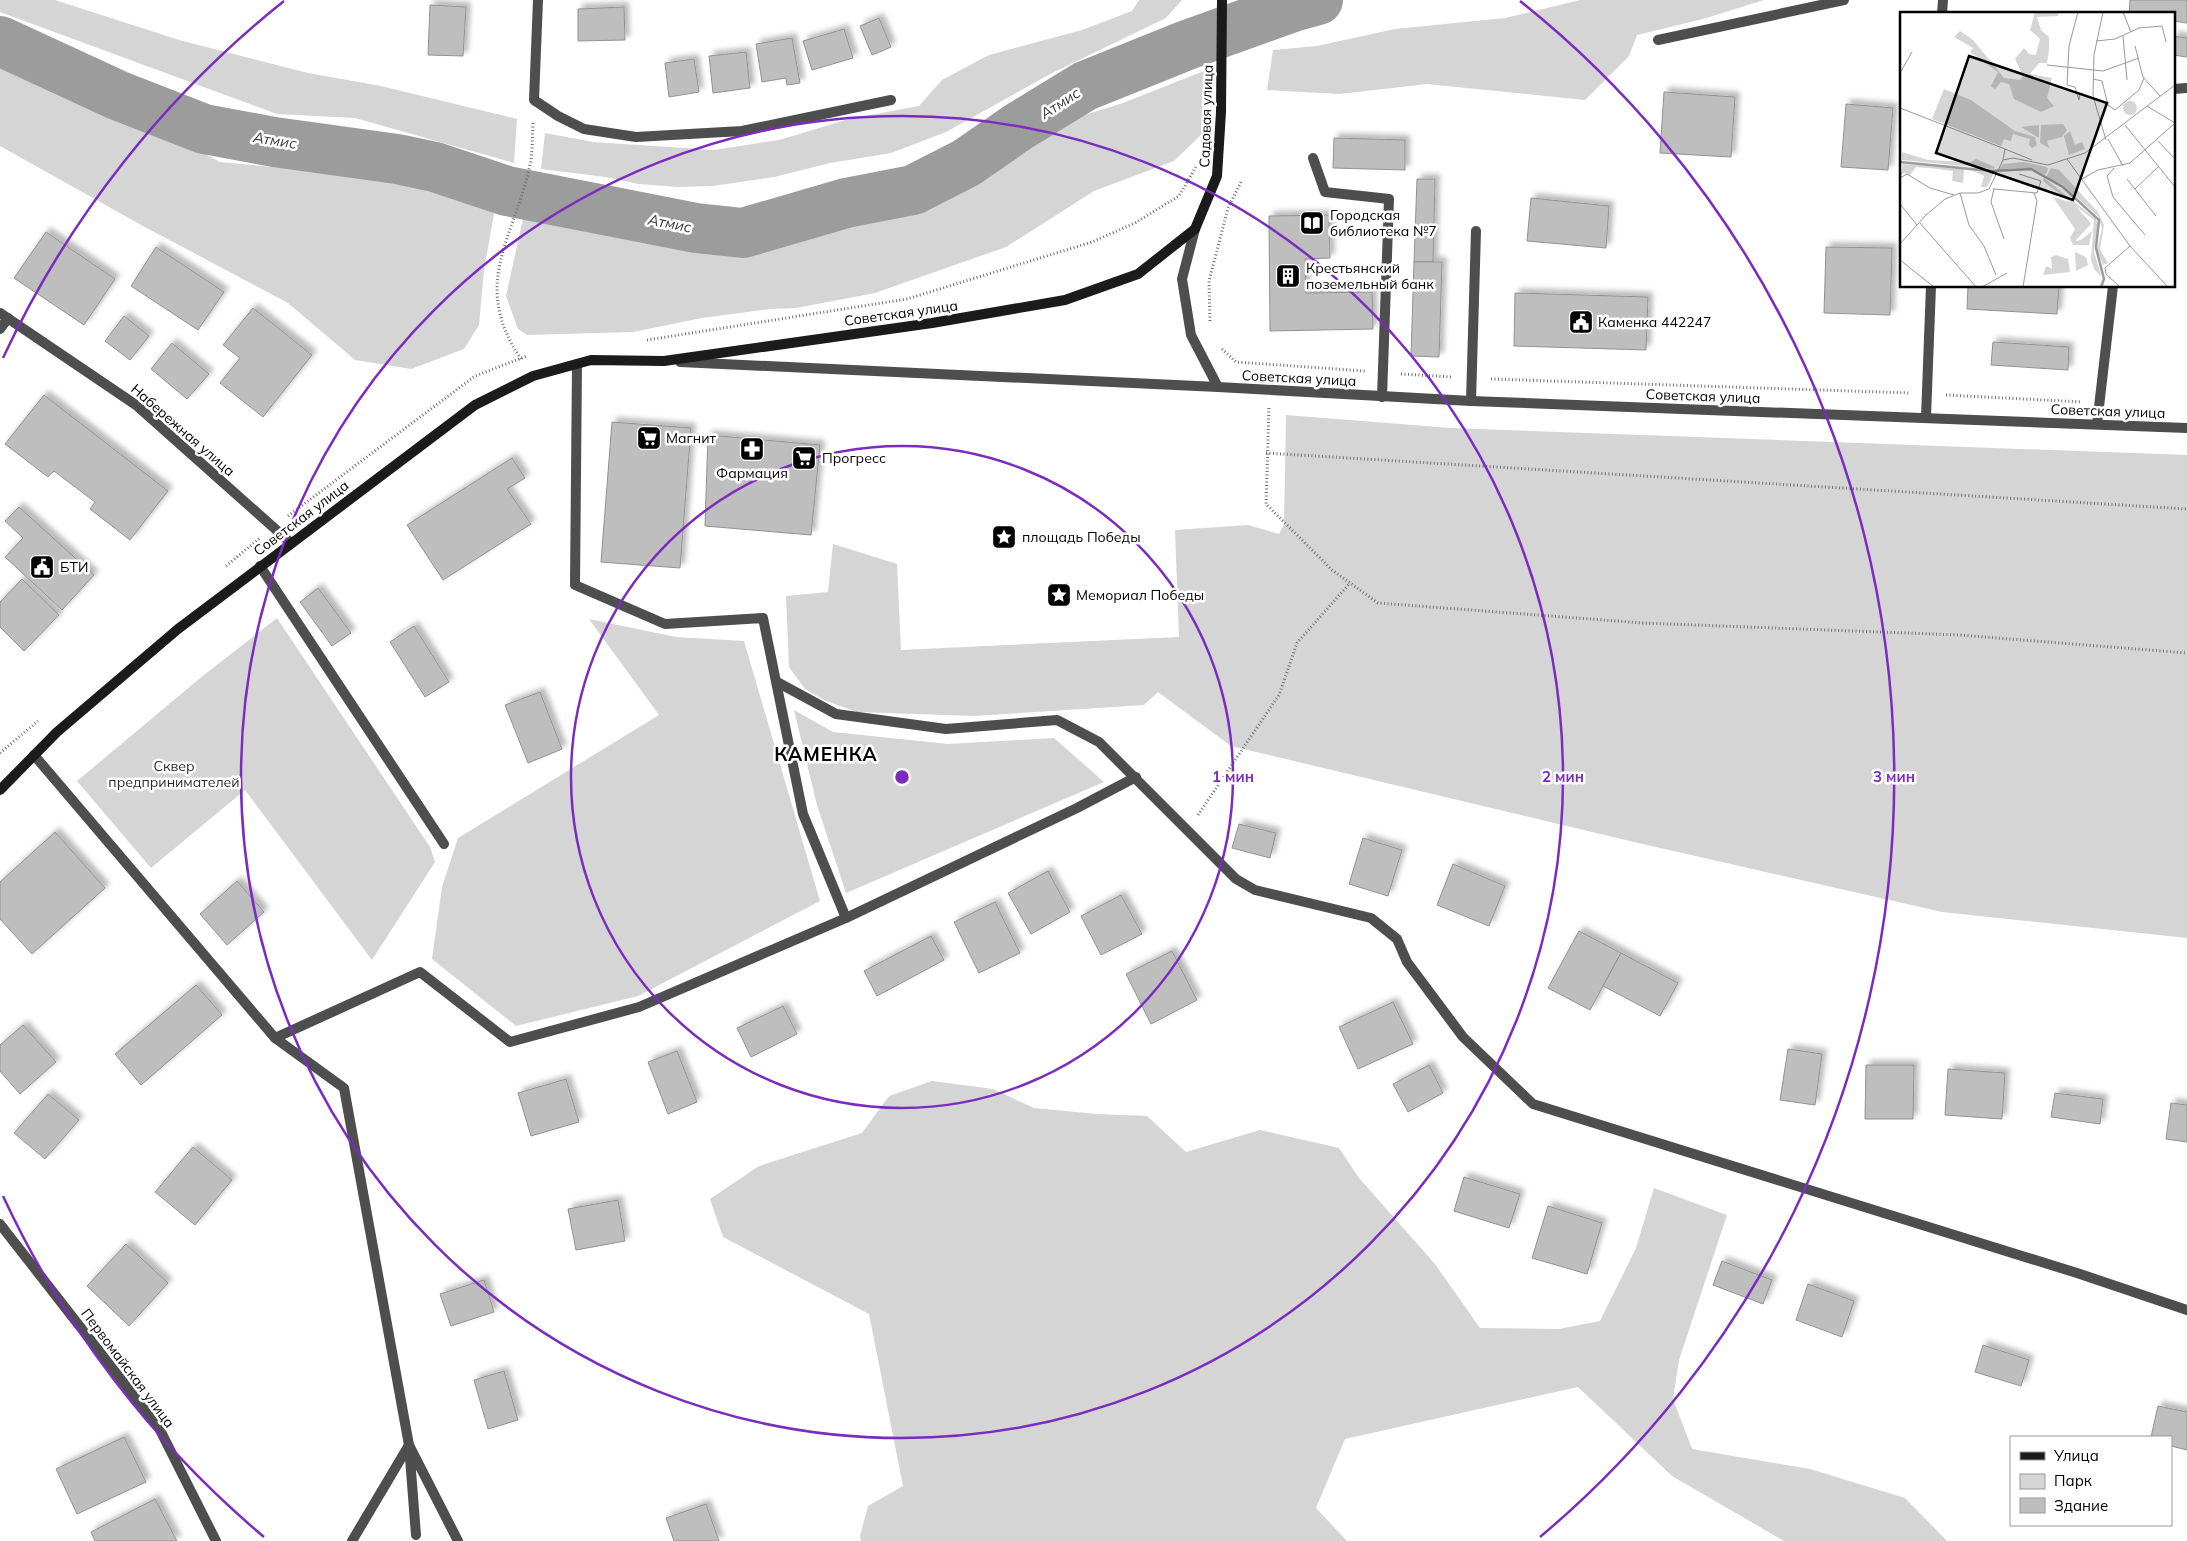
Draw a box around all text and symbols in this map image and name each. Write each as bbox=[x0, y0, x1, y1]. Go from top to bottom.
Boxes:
inset map bbox=[1900, 12, 2174, 288]
street label: Садовая улица bbox=[1195, 64, 1217, 168]
water label: Атмис bbox=[1036, 83, 1084, 123]
water label: Атмис bbox=[251, 127, 299, 153]
place label: Городская библиотека №7 bbox=[1330, 206, 1437, 240]
water label: Атмис bbox=[646, 209, 694, 237]
library icon: Городская библиотека №7 bbox=[1299, 210, 1325, 236]
place label: Крестьянский поземельный банк bbox=[1306, 259, 1434, 293]
building icon: Крестьянский поземельный банк bbox=[1275, 263, 1301, 289]
street label: Советская улица bbox=[843, 296, 959, 330]
public building icon: Каменка 442247 bbox=[1568, 309, 1594, 335]
place label: Каменка 442247 bbox=[1598, 313, 1711, 331]
street label: Советская улица bbox=[1241, 366, 1357, 390]
street label: Набережная улица bbox=[127, 380, 239, 480]
street label: Советская улица bbox=[1645, 385, 1761, 407]
street label: Советская улица bbox=[2050, 400, 2166, 422]
supermarket icon: Магнит bbox=[636, 425, 662, 451]
place label: Магнит bbox=[666, 429, 716, 447]
pharmacy icon: Фармация bbox=[739, 436, 765, 462]
supermarket icon: Прогресс bbox=[791, 445, 817, 471]
place label: Прогресс bbox=[822, 449, 886, 467]
place label: Фармация bbox=[716, 464, 788, 482]
street label: Советская улица bbox=[250, 476, 352, 560]
place icon: площадь Победы bbox=[991, 524, 1017, 550]
place label: площадь Победы bbox=[1022, 528, 1141, 546]
public building icon: БТИ bbox=[29, 554, 55, 580]
place label: БТИ bbox=[60, 558, 88, 576]
place icon: Мемориал Победы bbox=[1046, 582, 1072, 608]
place label: Мемориал Победы bbox=[1076, 586, 1204, 604]
district label: КАМЕНКА bbox=[774, 742, 878, 766]
park label: Сквер предпринимателей bbox=[108, 757, 240, 791]
text: 1 мин bbox=[1212, 767, 1254, 786]
text: 2 мин bbox=[1542, 767, 1584, 786]
text: 3 мин bbox=[1873, 767, 1915, 786]
centre of rings bbox=[893, 768, 911, 786]
street label: Первомайская улица bbox=[77, 1305, 179, 1431]
legend bbox=[2010, 1436, 2172, 1526]
text: Улица bbox=[2053, 1446, 2099, 1465]
text: Парк bbox=[2054, 1471, 2093, 1490]
text: Здание bbox=[2054, 1496, 2108, 1515]

